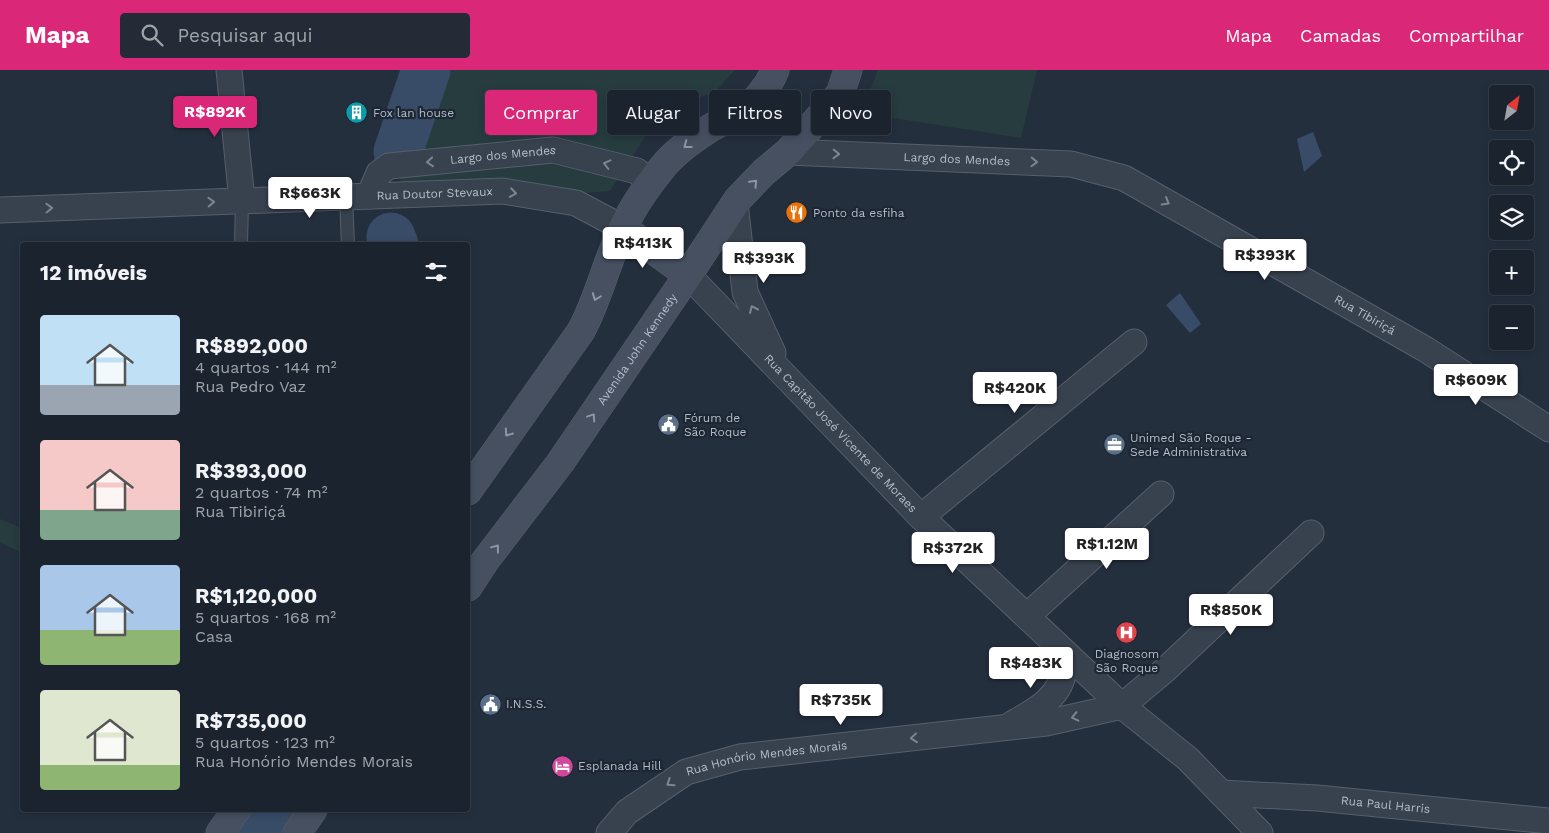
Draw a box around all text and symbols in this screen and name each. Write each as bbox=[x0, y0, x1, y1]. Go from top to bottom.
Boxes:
search box bbox=[120, 13, 470, 58]
text: Mapa bbox=[25, 21, 90, 49]
icon: search bbox=[138, 21, 166, 49]
text: Pesquisar aqui bbox=[178, 24, 313, 47]
text: Mapa bbox=[1225, 25, 1272, 46]
text: Camadas bbox=[1300, 25, 1381, 46]
text: Compartilhar bbox=[1409, 25, 1524, 46]
north arrow bbox=[1489, 85, 1534, 130]
map controls bbox=[1489, 85, 1534, 350]
chip: Comprar bbox=[485, 90, 597, 135]
chip: Alugar bbox=[607, 90, 699, 135]
chip: Filtros bbox=[709, 90, 801, 135]
chip: Novo bbox=[811, 90, 891, 135]
pin: R$892K bbox=[174, 96, 256, 138]
building icon: Fox lan house bbox=[345, 101, 369, 125]
text: R$892K bbox=[184, 102, 246, 121]
place label: Fox lan house bbox=[373, 106, 454, 120]
one-way arrow bbox=[684, 139, 693, 147]
button: locate bbox=[1489, 140, 1534, 185]
street label: Largo dos Mendes bbox=[449, 142, 558, 167]
one-way arrow bbox=[833, 149, 841, 160]
street label: Largo dos Mendes bbox=[903, 150, 1010, 168]
one-way arrow bbox=[425, 156, 433, 167]
one-way arrow bbox=[1030, 157, 1038, 168]
one-way arrow bbox=[603, 159, 612, 170]
pin: R$663K bbox=[269, 176, 351, 219]
one-way arrow bbox=[748, 179, 757, 188]
text: R$663K bbox=[279, 183, 341, 202]
street label: Rua Doutor Stevaux bbox=[376, 184, 493, 203]
one-way arrow bbox=[509, 187, 518, 197]
button: layers bbox=[1489, 195, 1534, 240]
one-way arrow bbox=[1161, 196, 1170, 206]
one-way arrow bbox=[207, 197, 215, 208]
restaurant icon: Ponto da esfiha bbox=[785, 201, 809, 225]
one-way arrow bbox=[45, 203, 53, 214]
place label: Ponto da esfiha bbox=[813, 206, 905, 220]
pin: R$413K bbox=[602, 226, 684, 269]
text: R$413K bbox=[614, 233, 672, 252]
pin: R$393K bbox=[1224, 238, 1306, 281]
pin: R$393K bbox=[723, 242, 805, 284]
text: R$393K bbox=[1234, 245, 1296, 264]
text: R$393K bbox=[733, 248, 795, 267]
button: + bbox=[1489, 250, 1534, 295]
icon: filters bbox=[422, 258, 450, 286]
text: 12 imóveis bbox=[40, 260, 147, 285]
street label: Avenida John Kennedy bbox=[594, 290, 681, 408]
street label: Rua Tibiriçá bbox=[1332, 292, 1398, 338]
one-way arrow bbox=[592, 293, 602, 301]
one-way arrow bbox=[748, 305, 759, 314]
button: − bbox=[1489, 305, 1534, 350]
text: R$892,000 bbox=[195, 333, 308, 358]
icon: home bbox=[80, 335, 140, 395]
street label: Rua Capitão José Vicente de Moraes bbox=[761, 351, 920, 515]
text: 4 quartos · 144 m² bbox=[195, 358, 337, 377]
pin: R$609K bbox=[1435, 364, 1517, 406]
text: R$609K bbox=[1445, 370, 1507, 389]
pin: R$420K bbox=[974, 372, 1056, 414]
text: Rua Pedro Vaz bbox=[195, 377, 306, 396]
text: R$420K bbox=[984, 378, 1046, 397]
place label: Fórum de São Roque bbox=[684, 411, 747, 439]
one-way arrow bbox=[586, 413, 595, 423]
public building icon: Fórum de São Roque bbox=[656, 413, 680, 437]
one-way arrow bbox=[505, 428, 514, 437]
place label: Unimed São Roque - Sede Administrativa bbox=[1130, 431, 1252, 459]
office icon: Unimed São Roque - Sede Administrativa bbox=[1102, 433, 1126, 457]
text: R$393,000 bbox=[195, 458, 307, 483]
icon: home bbox=[80, 460, 140, 520]
text: 2 quartos · 74 m² bbox=[195, 483, 328, 502]
text: Rua Tibiriçá bbox=[195, 502, 286, 521]
pin: R$1.12M bbox=[1061, 528, 1153, 570]
pin: R$372K bbox=[912, 532, 994, 574]
text: R$1.12M bbox=[1076, 534, 1138, 553]
text: R$372K bbox=[923, 538, 983, 557]
one-way arrow bbox=[490, 545, 498, 554]
text: R$1,120,000 bbox=[195, 583, 317, 608]
icon: home bbox=[80, 585, 140, 645]
pin: R$850K bbox=[1190, 594, 1272, 636]
text: R$850K bbox=[1200, 600, 1262, 619]
text: 5 quartos · 168 m² bbox=[195, 608, 336, 627]
hospital icon: Diagnosom São Roque bbox=[1115, 621, 1139, 645]
text: Casa bbox=[195, 627, 233, 646]
pin: R$483K bbox=[990, 646, 1072, 689]
place label: Diagnosom São Roque bbox=[1095, 647, 1159, 675]
text: R$483K bbox=[1000, 653, 1062, 672]
pin: R$735K bbox=[800, 684, 882, 726]
text: R$735K bbox=[811, 690, 871, 709]
public building icon: I.N.S.S. bbox=[478, 692, 502, 716]
place label: I.N.S.S. bbox=[506, 697, 547, 711]
text: R$735,000 bbox=[195, 708, 307, 733]
icon: home bbox=[80, 710, 140, 770]
one-way arrow bbox=[1070, 711, 1079, 722]
one-way arrow bbox=[909, 732, 917, 743]
text: 5 quartos · 123 m² bbox=[195, 733, 335, 752]
street label: Rua Honório Mendes Morais bbox=[684, 738, 848, 779]
text: Rua Honório Mendes Morais bbox=[195, 752, 413, 771]
hotel icon: Esplanada Hill bbox=[550, 754, 574, 778]
place label: Esplanada Hill bbox=[578, 759, 662, 773]
one-way arrow bbox=[666, 777, 676, 786]
street label: Rua Paul Harris bbox=[1340, 793, 1431, 816]

